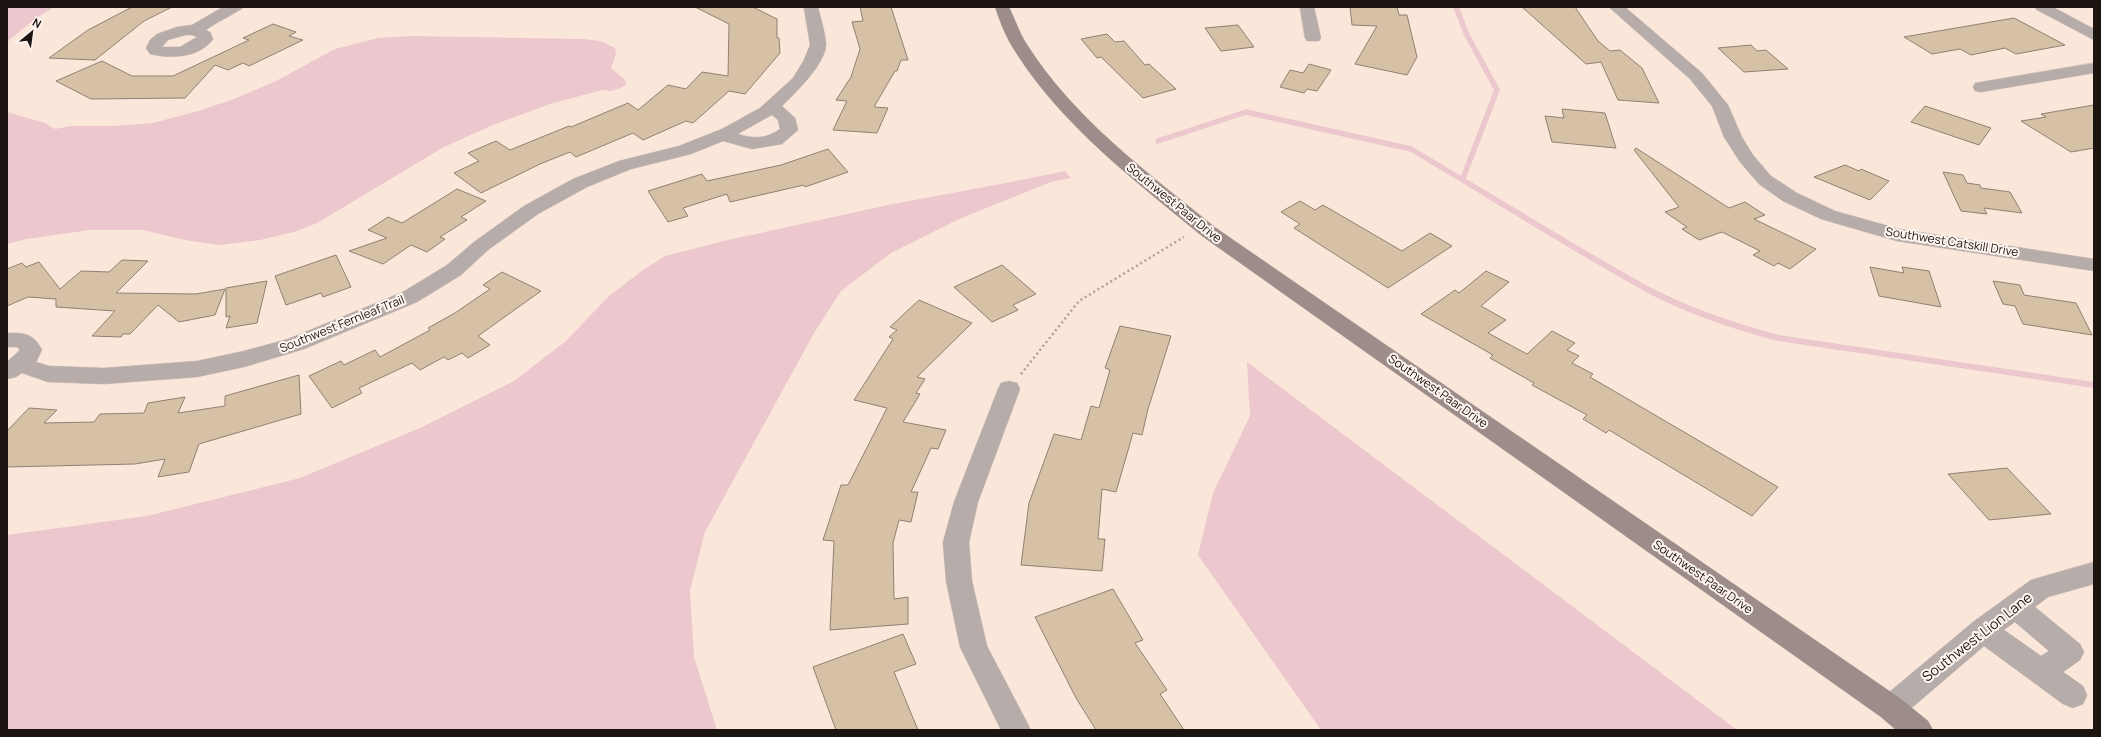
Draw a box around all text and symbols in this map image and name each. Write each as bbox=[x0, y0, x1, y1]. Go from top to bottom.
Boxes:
north arrow bbox=[12, 12, 52, 52]
text: N bbox=[30, 14, 44, 31]
street label: Southwest Paar Drive bbox=[1123, 159, 1226, 246]
street label: Southwest Catskill Drive bbox=[1884, 223, 2020, 260]
street label: Southwest Fernleaf Trail bbox=[277, 291, 407, 356]
street label: Southwest Paar Drive bbox=[1385, 350, 1492, 431]
street label: Southwest Paar Drive bbox=[1650, 536, 1757, 617]
street label: Southwest Lion Lane bbox=[1918, 588, 2036, 686]

